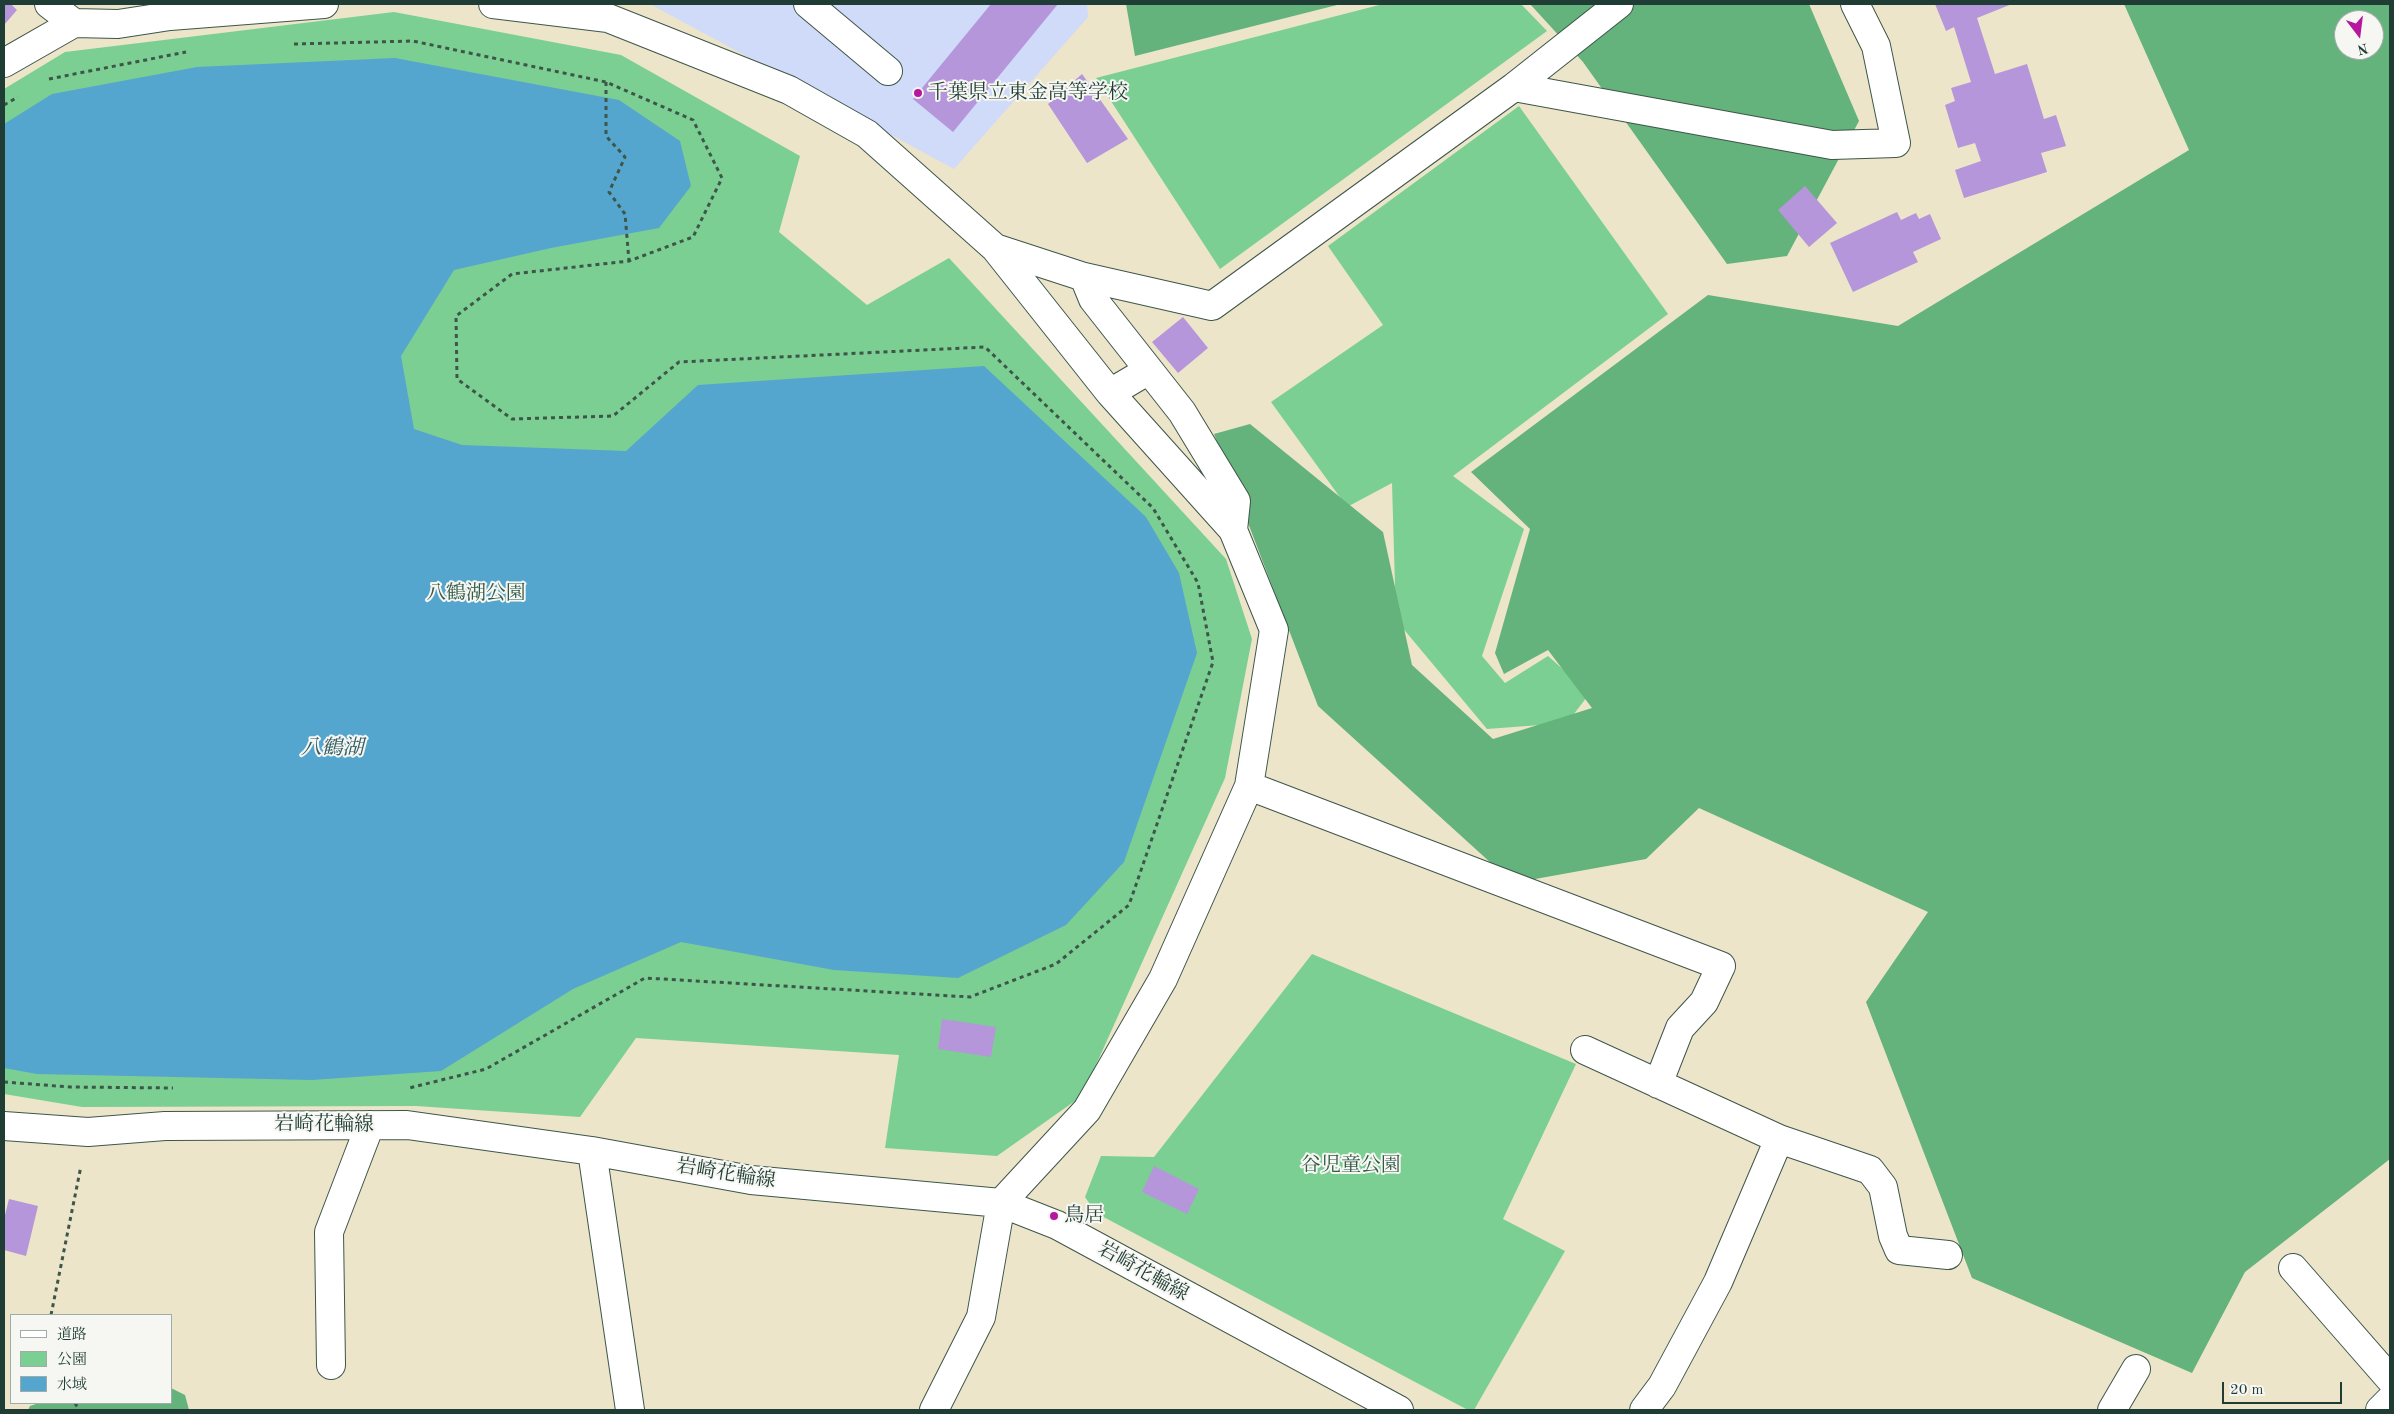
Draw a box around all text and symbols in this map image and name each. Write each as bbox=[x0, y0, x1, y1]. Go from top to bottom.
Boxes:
north arrow bbox=[2334, 10, 2384, 60]
text: N bbox=[2356, 40, 2370, 57]
place label: 千葉県立東金高等学校 bbox=[928, 81, 1128, 105]
marker: 千葉県立東金高等学校 bbox=[912, 87, 924, 99]
park label: 八鶴湖公園 bbox=[426, 582, 526, 606]
water label: 八鶴湖 bbox=[301, 735, 363, 761]
street label: 岩崎花輪線 bbox=[274, 1113, 374, 1137]
street label: 岩崎花輪線 bbox=[675, 1154, 777, 1194]
park label: 谷児童公園 bbox=[1301, 1154, 1401, 1178]
place label: 鳥居 bbox=[1064, 1204, 1104, 1228]
marker: 鳥居 bbox=[1048, 1210, 1060, 1222]
street label: 岩崎花輪線 bbox=[1093, 1237, 1193, 1307]
legend bbox=[10, 1314, 172, 1404]
text: 道路 bbox=[57, 1328, 87, 1343]
text: 公園 bbox=[57, 1353, 87, 1368]
scale bar bbox=[2224, 1372, 2344, 1404]
text: 水域 bbox=[57, 1378, 87, 1393]
text: 20 m bbox=[2230, 1383, 2264, 1398]

